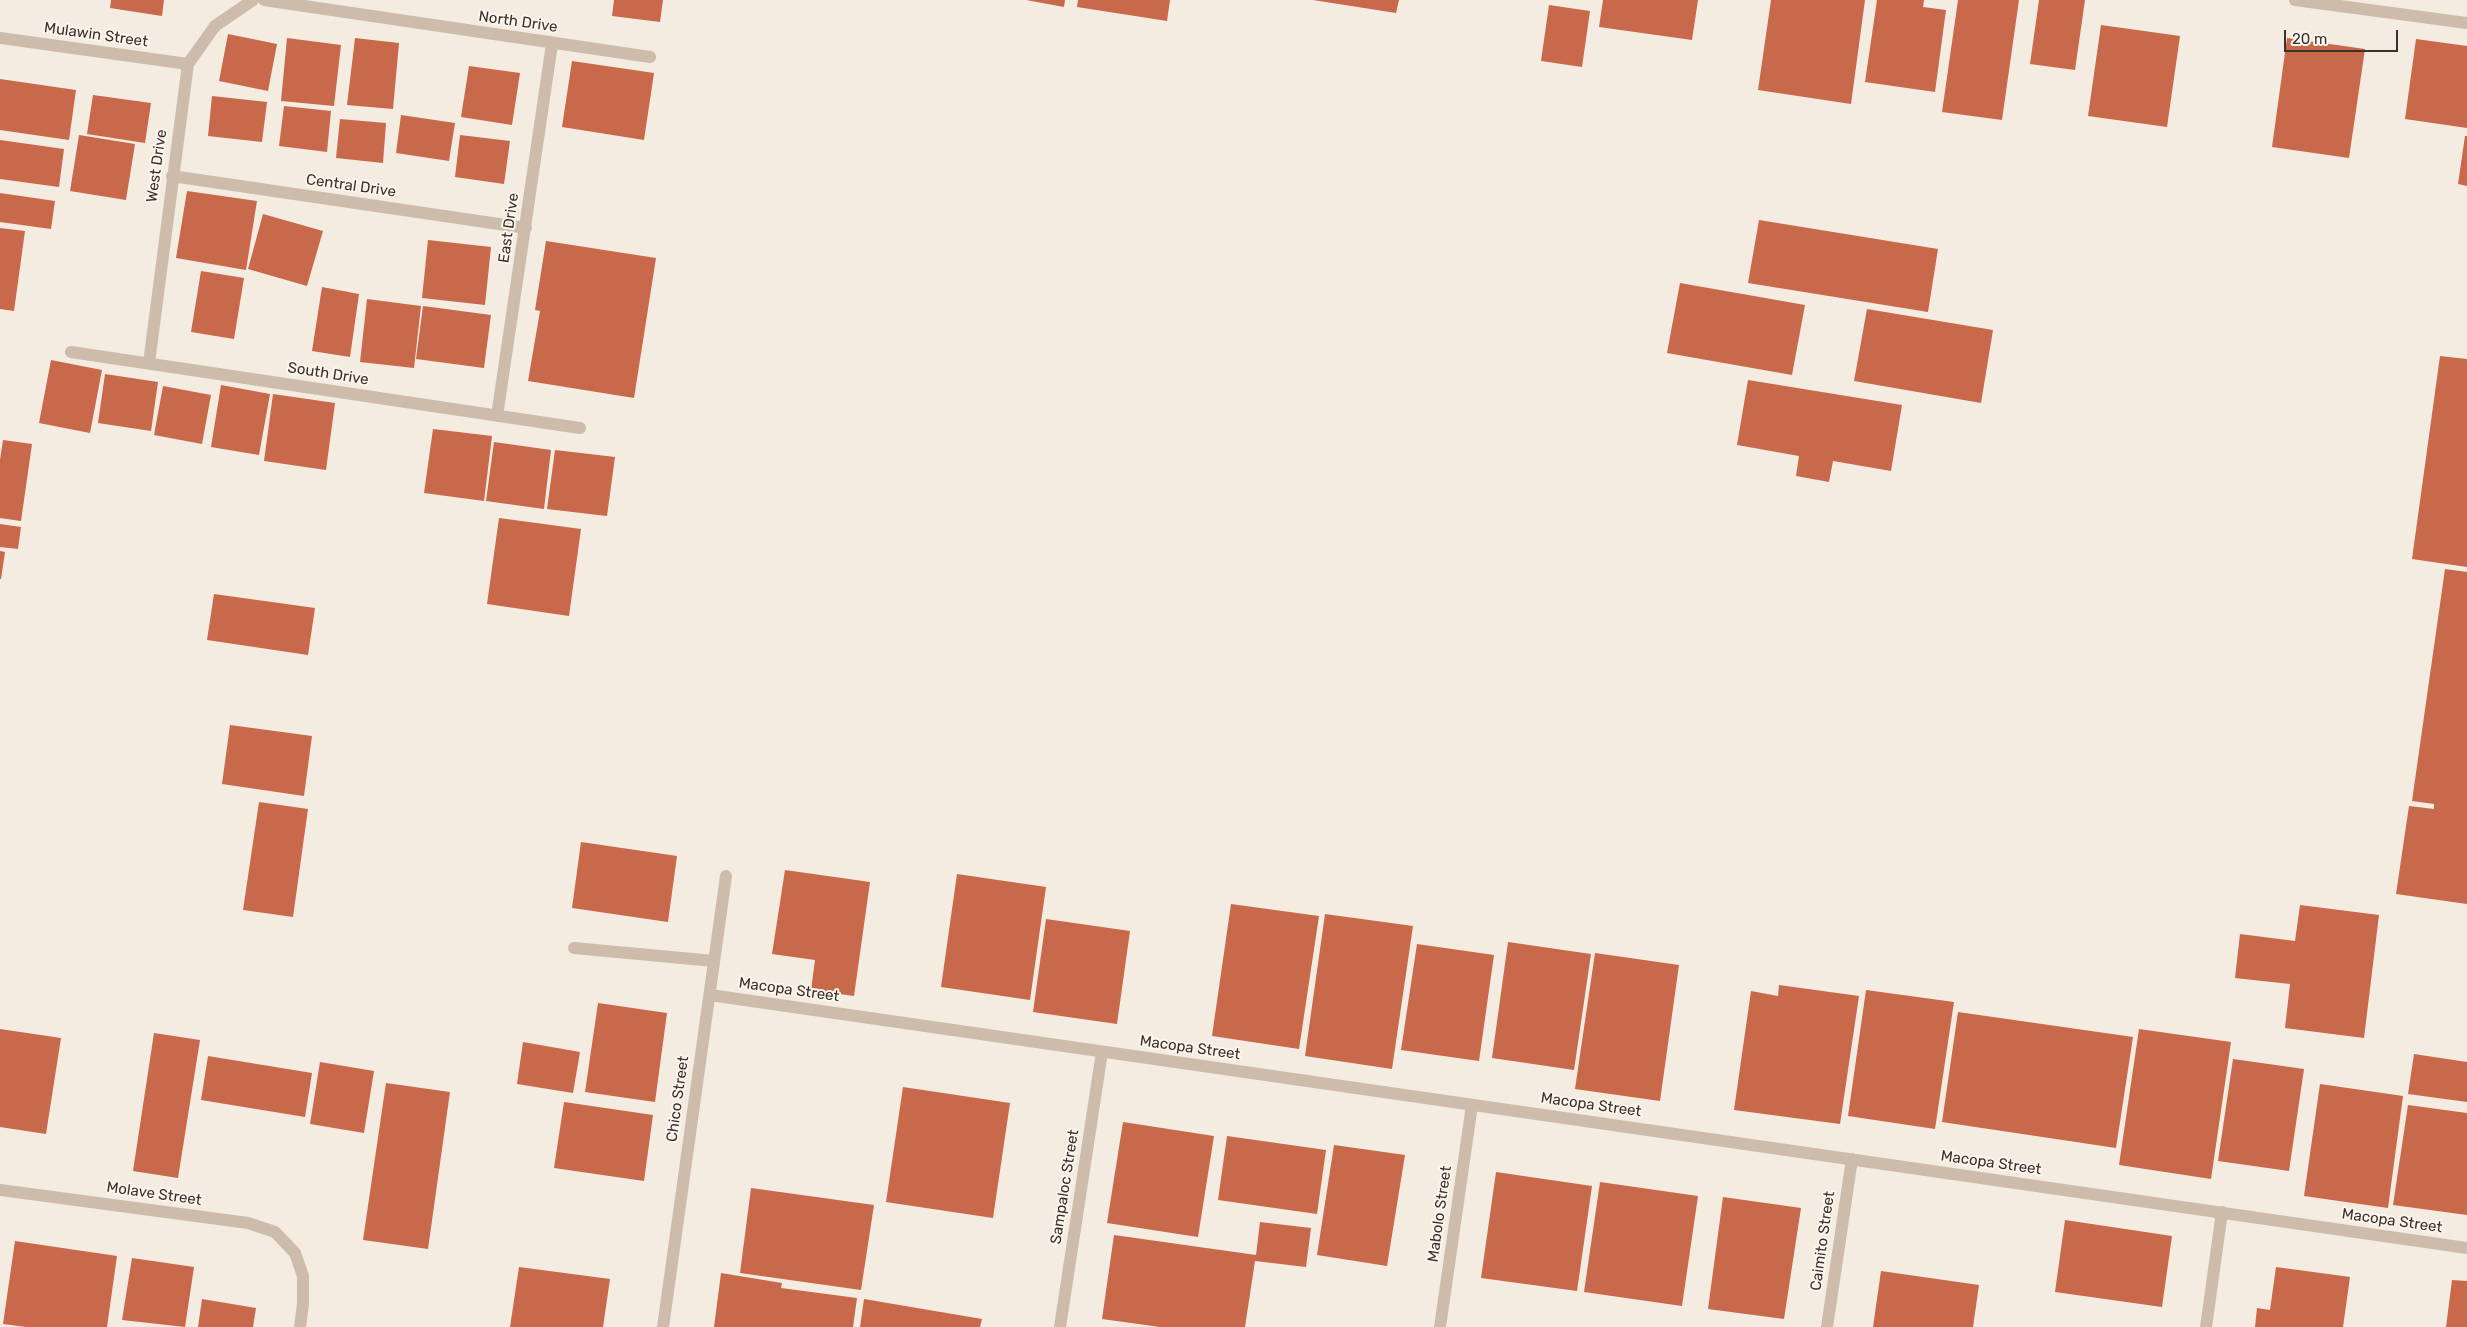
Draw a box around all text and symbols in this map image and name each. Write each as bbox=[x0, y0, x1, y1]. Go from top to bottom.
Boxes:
street label: North Drive bbox=[477, 8, 559, 36]
street label: Mulawin Street bbox=[43, 19, 149, 51]
scale bar bbox=[2287, 20, 2401, 52]
text: 20 m bbox=[2292, 30, 2327, 48]
street label: West Drive bbox=[143, 128, 171, 204]
street label: Central Drive bbox=[305, 171, 397, 201]
street label: East Drive bbox=[495, 192, 523, 264]
street label: South Drive bbox=[286, 359, 370, 389]
street label: Macopa Street bbox=[738, 974, 840, 1006]
street label: Macopa Street bbox=[1139, 1032, 1241, 1064]
street label: Chico Street bbox=[663, 1055, 693, 1143]
street label: Macopa Street bbox=[1540, 1089, 1642, 1121]
street label: Sampaloc Street bbox=[1047, 1128, 1083, 1246]
street label: Macopa Street bbox=[1940, 1147, 2042, 1179]
street label: Mabolo Street bbox=[1424, 1165, 1456, 1263]
street label: Molave Street bbox=[105, 1178, 203, 1210]
street label: Caimito Street bbox=[1807, 1190, 1839, 1292]
street label: Macopa Street bbox=[2341, 1205, 2443, 1237]

